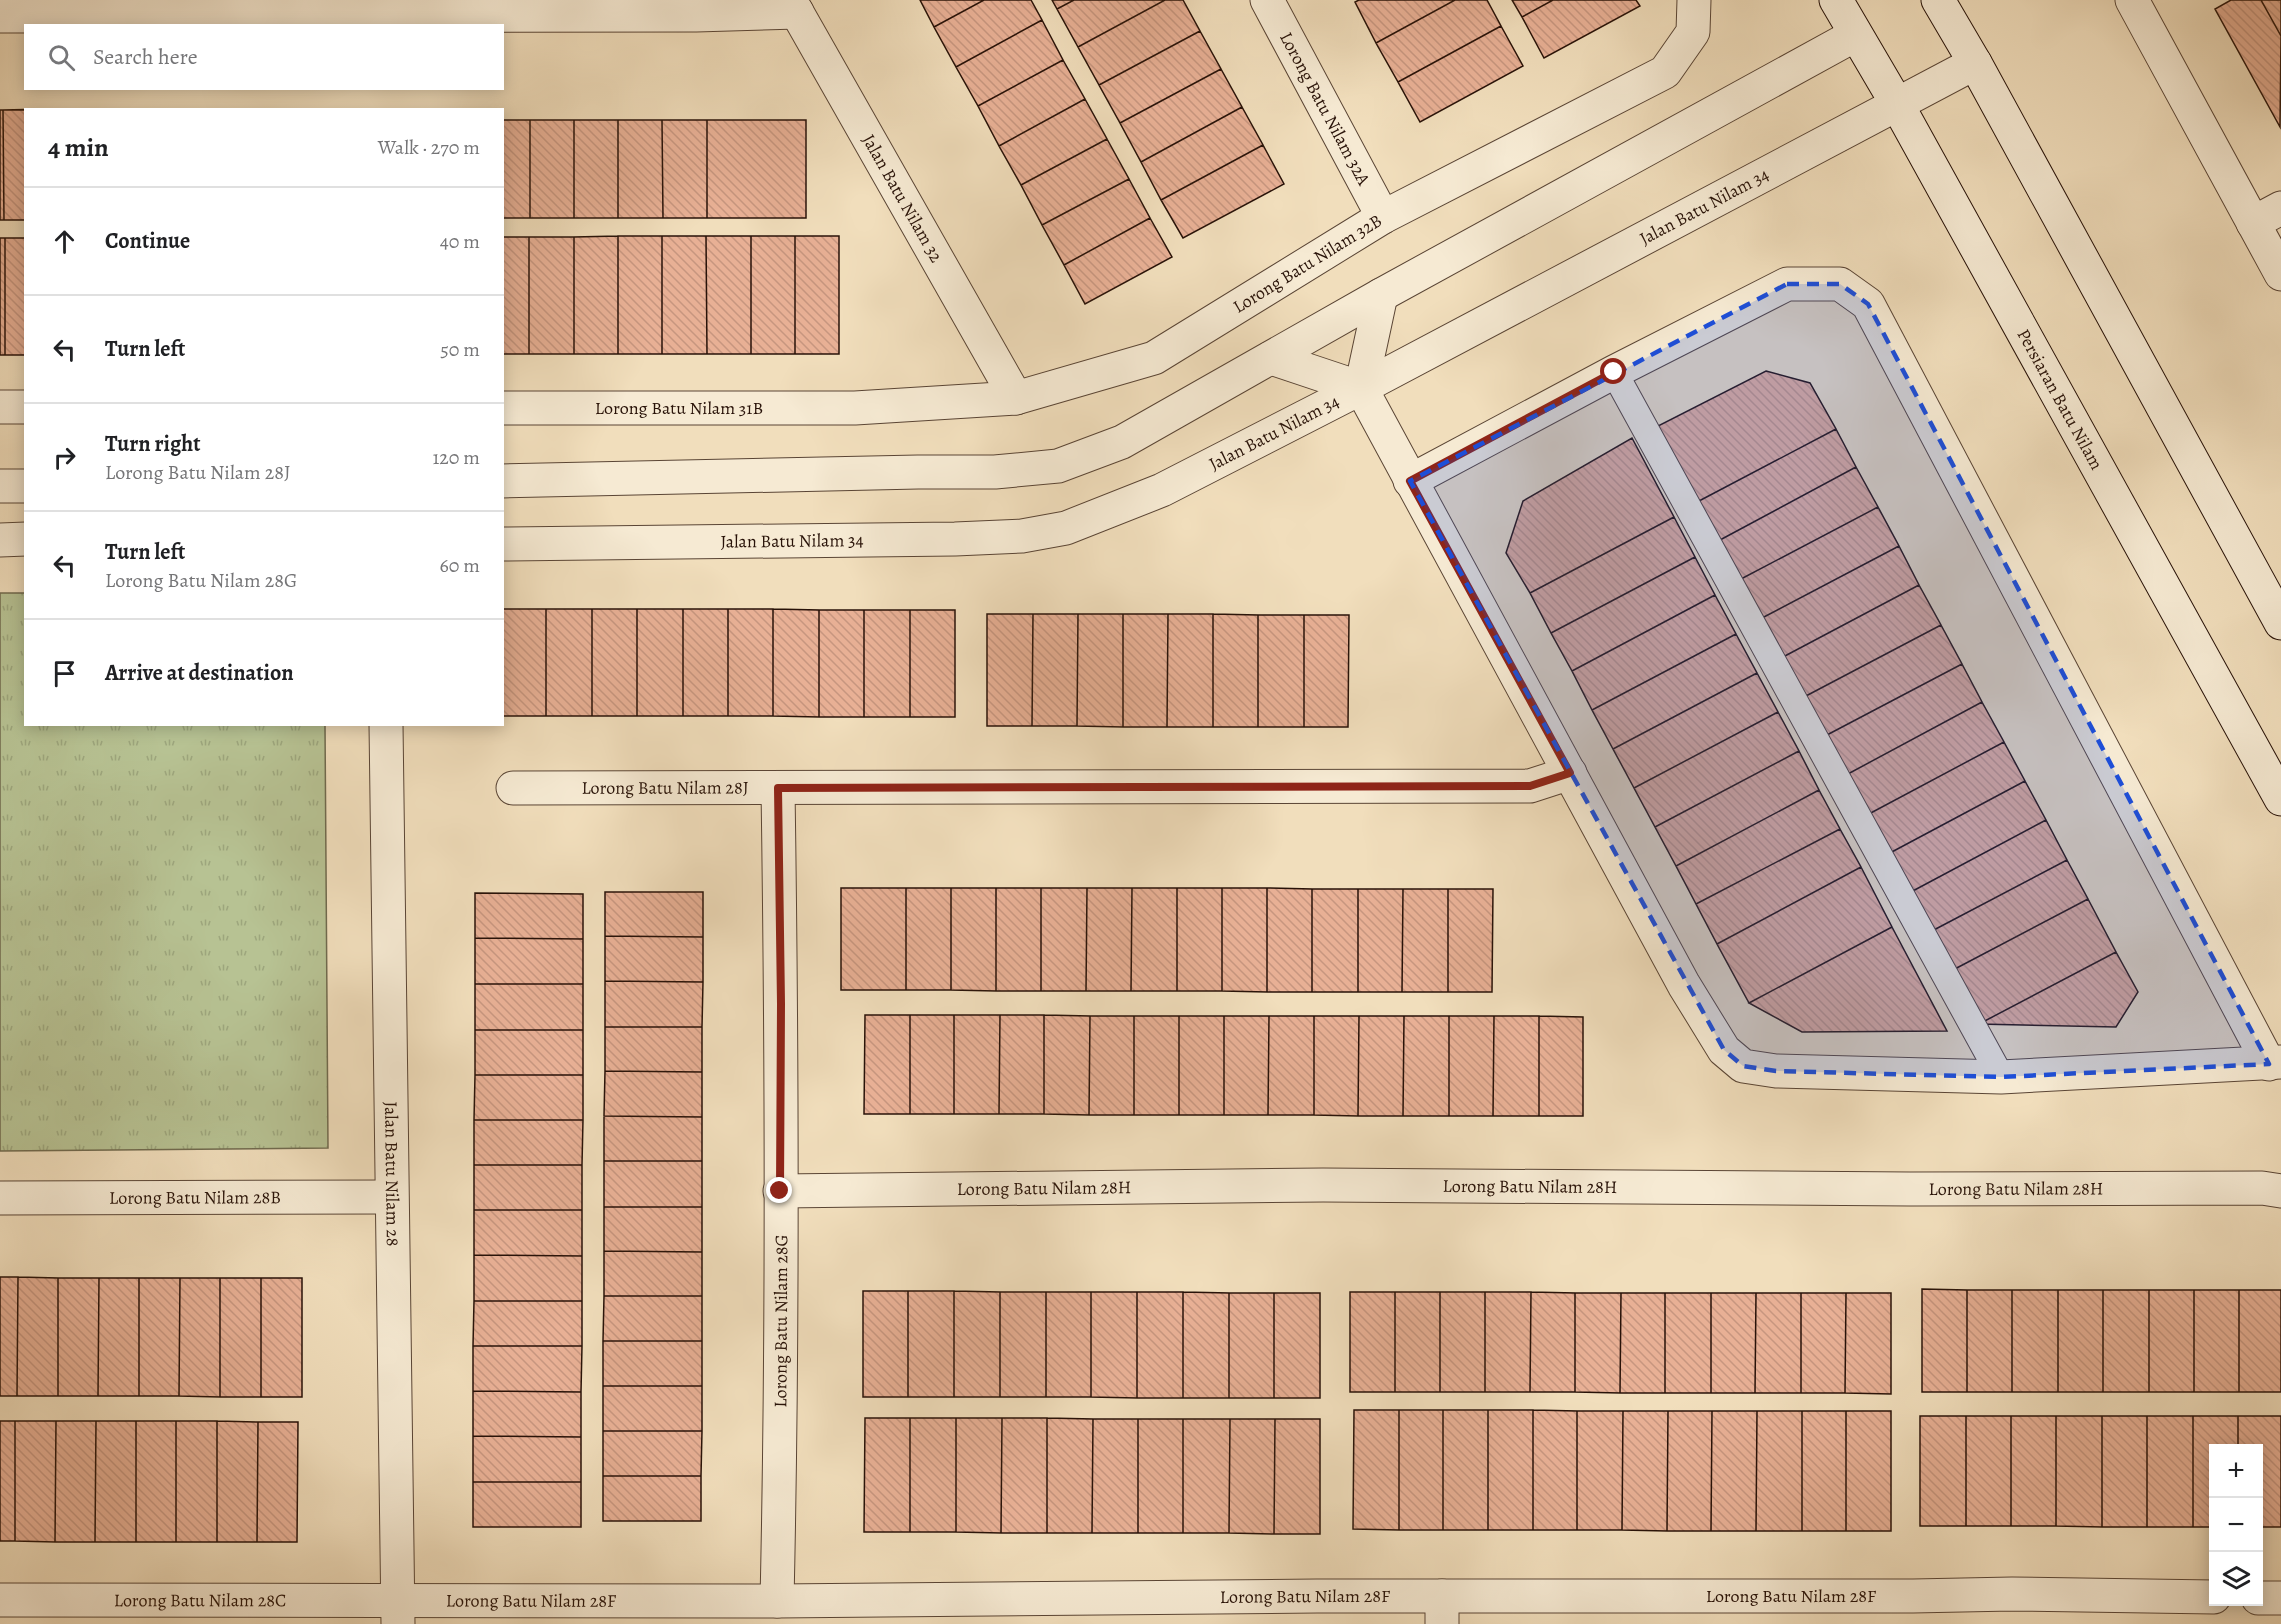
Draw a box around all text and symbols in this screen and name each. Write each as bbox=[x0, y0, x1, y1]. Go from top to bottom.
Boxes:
search box bbox=[24, 24, 504, 90]
street label: Lorong Batu Nilam 32A bbox=[1274, 28, 1376, 190]
icon: search bbox=[45, 41, 78, 74]
text: Search here bbox=[93, 42, 198, 72]
text: 4 min bbox=[48, 130, 109, 165]
street label: Jalan Batu Nilam 32 bbox=[857, 130, 949, 267]
text: Walk · 270 m bbox=[378, 134, 480, 161]
street label: Jalan Batu Nilam 34 bbox=[1635, 162, 1773, 250]
street label: Lorong Batu Nilam 32B bbox=[1228, 209, 1386, 319]
icon: ahead bbox=[48, 225, 81, 258]
text: Continue bbox=[105, 226, 190, 256]
text: 40 m bbox=[440, 228, 480, 255]
street label: Persiaran Batu Nilam bbox=[2012, 325, 2109, 474]
icon: left bbox=[48, 333, 81, 366]
text: Turn left bbox=[105, 334, 185, 364]
text: 50 m bbox=[440, 336, 480, 363]
route start bbox=[1600, 358, 1626, 384]
street label: Jalan Batu Nilam 34 bbox=[1205, 389, 1343, 476]
street label: Lorong Batu Nilam 31B bbox=[595, 396, 763, 420]
text: Turn right bbox=[105, 429, 201, 459]
icon: right bbox=[48, 441, 81, 474]
text: 120 m bbox=[432, 444, 480, 471]
text: Lorong Batu Nilam 28J bbox=[105, 459, 290, 486]
street label: Jalan Batu Nilam 34 bbox=[720, 528, 864, 554]
text: Turn left bbox=[105, 537, 185, 567]
icon: left bbox=[48, 549, 81, 582]
text: 60 m bbox=[440, 552, 480, 579]
text: Lorong Batu Nilam 28G bbox=[105, 567, 297, 594]
icon: arrive bbox=[48, 657, 81, 690]
text: Arrive at destination bbox=[105, 658, 294, 688]
street label: Lorong Batu Nilam 28J bbox=[581, 776, 749, 800]
street label: Jalan Batu Nilam 28 bbox=[379, 1101, 405, 1247]
street label: Lorong Batu Nilam 28H bbox=[1442, 1174, 1617, 1199]
street label: Lorong Batu Nilam 28H bbox=[956, 1175, 1132, 1201]
street label: Lorong Batu Nilam 28H bbox=[1929, 1176, 2103, 1201]
route end bbox=[766, 1177, 792, 1203]
street label: Lorong Batu Nilam 28B bbox=[109, 1185, 281, 1210]
street label: Lorong Batu Nilam 28G bbox=[768, 1234, 793, 1408]
map controls bbox=[2209, 1444, 2263, 1606]
button: + bbox=[2209, 1444, 2263, 1498]
button: − bbox=[2209, 1498, 2263, 1552]
button: layers bbox=[2209, 1552, 2263, 1606]
street label: Lorong Batu Nilam 28F bbox=[1220, 1584, 1390, 1609]
street label: Lorong Batu Nilam 28F bbox=[1706, 1584, 1876, 1608]
street label: Lorong Batu Nilam 28C bbox=[114, 1588, 286, 1612]
street label: Lorong Batu Nilam 28F bbox=[446, 1589, 616, 1613]

